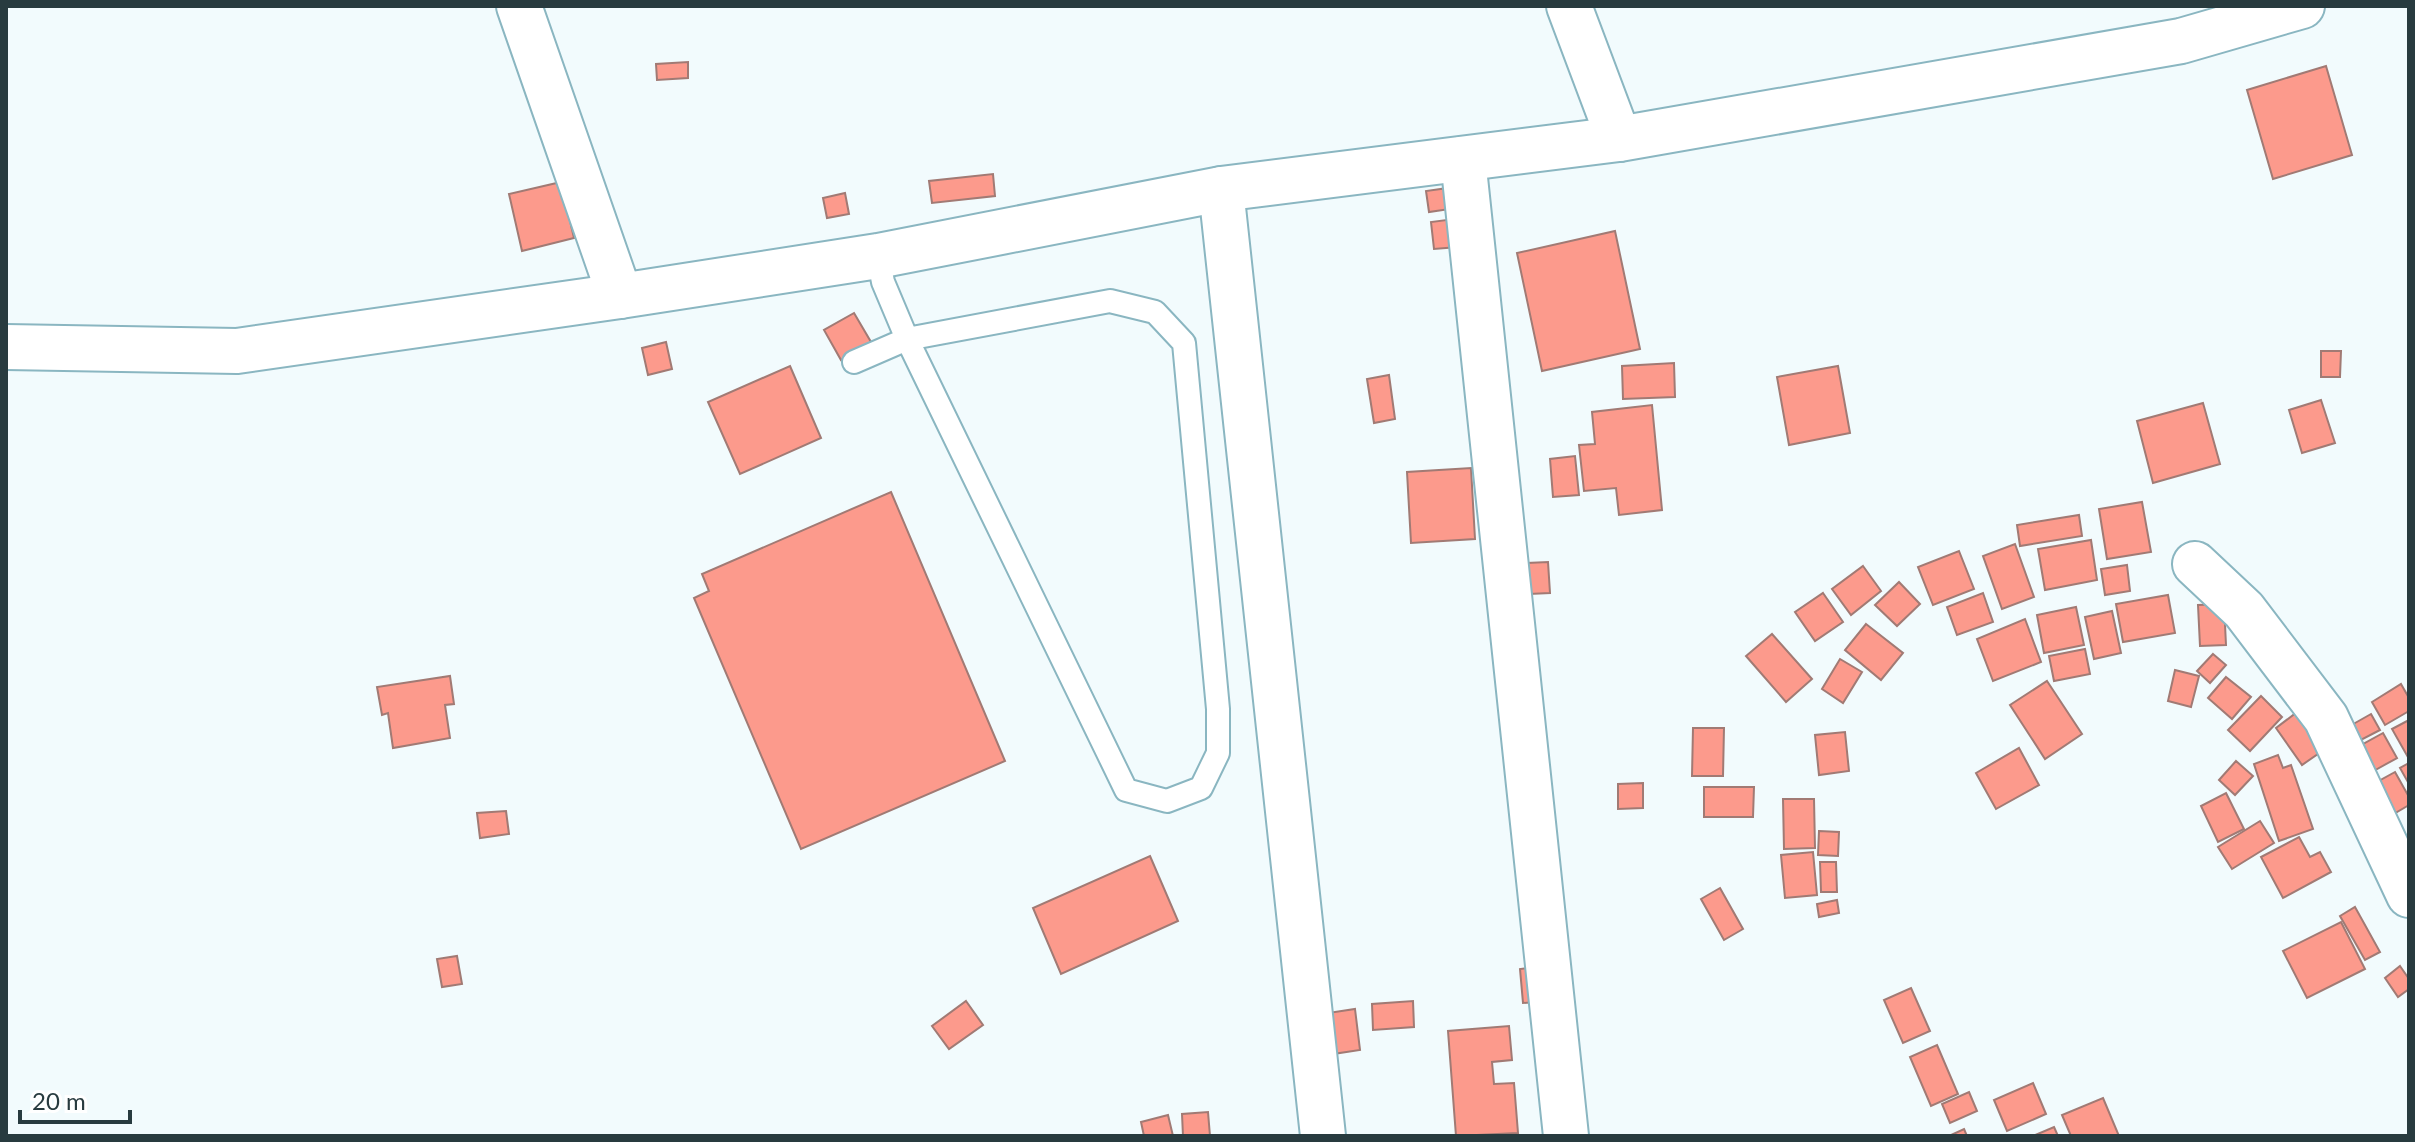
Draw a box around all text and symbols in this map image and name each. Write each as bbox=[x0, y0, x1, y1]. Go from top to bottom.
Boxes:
scale bar bbox=[20, 1074, 130, 1124]
text: 20 m bbox=[32, 1086, 86, 1115]

